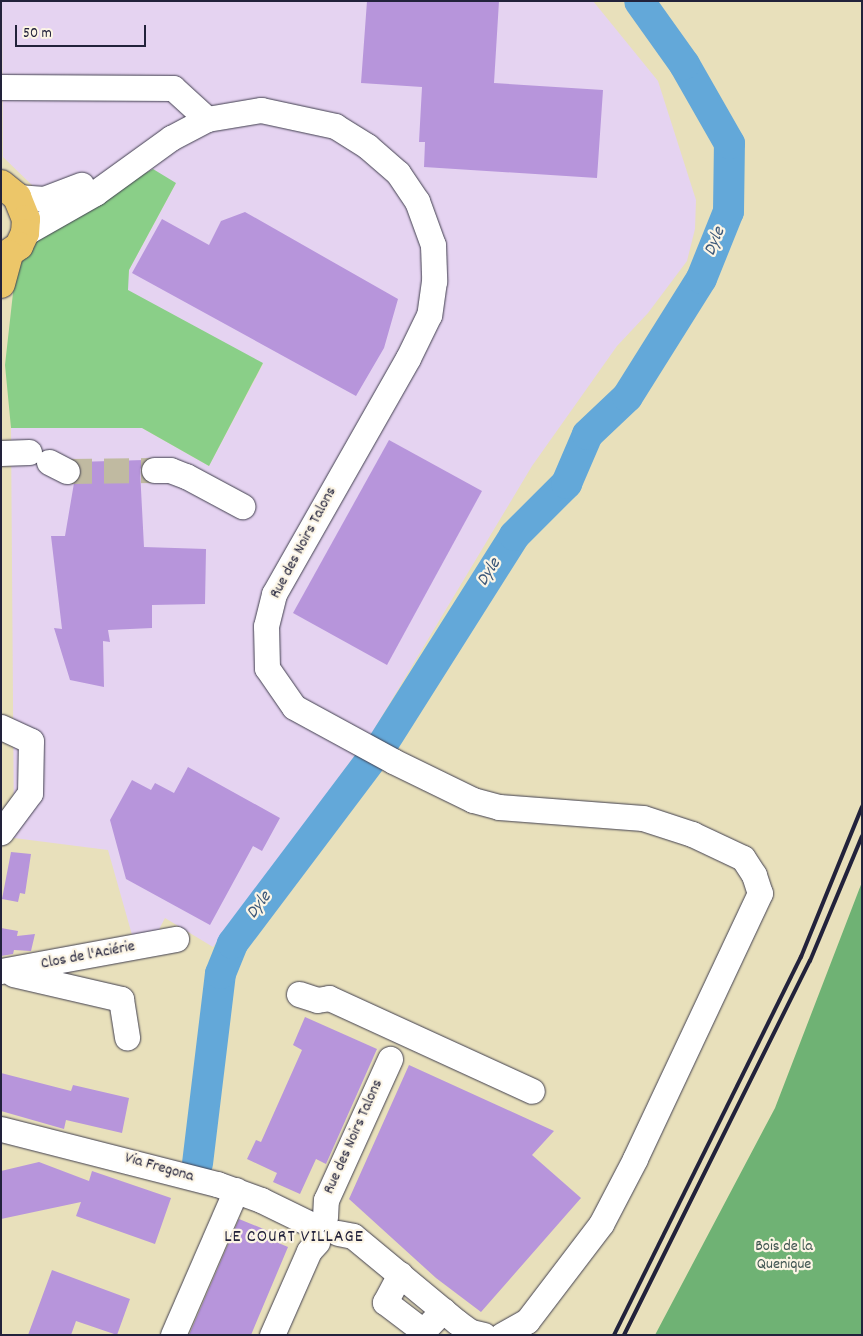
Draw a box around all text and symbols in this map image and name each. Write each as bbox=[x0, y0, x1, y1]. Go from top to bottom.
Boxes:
scale bar bbox=[18, 15, 149, 47]
text: 50 m bbox=[23, 23, 52, 45]
water label: Dyle bbox=[701, 225, 731, 259]
street label: Rue des Noirs Talons bbox=[267, 484, 341, 602]
water label: Dyle bbox=[473, 555, 507, 591]
water label: Dyle bbox=[243, 888, 277, 924]
street label: Clos de l'Aciérie bbox=[39, 937, 137, 975]
street label: Rue des Noirs Talons bbox=[320, 1077, 388, 1197]
street label: Via Fregona bbox=[122, 1149, 196, 1187]
district label: LE COURT VILLAGE bbox=[222, 1227, 366, 1249]
park label: Bois de la Quenique bbox=[755, 1237, 813, 1275]

